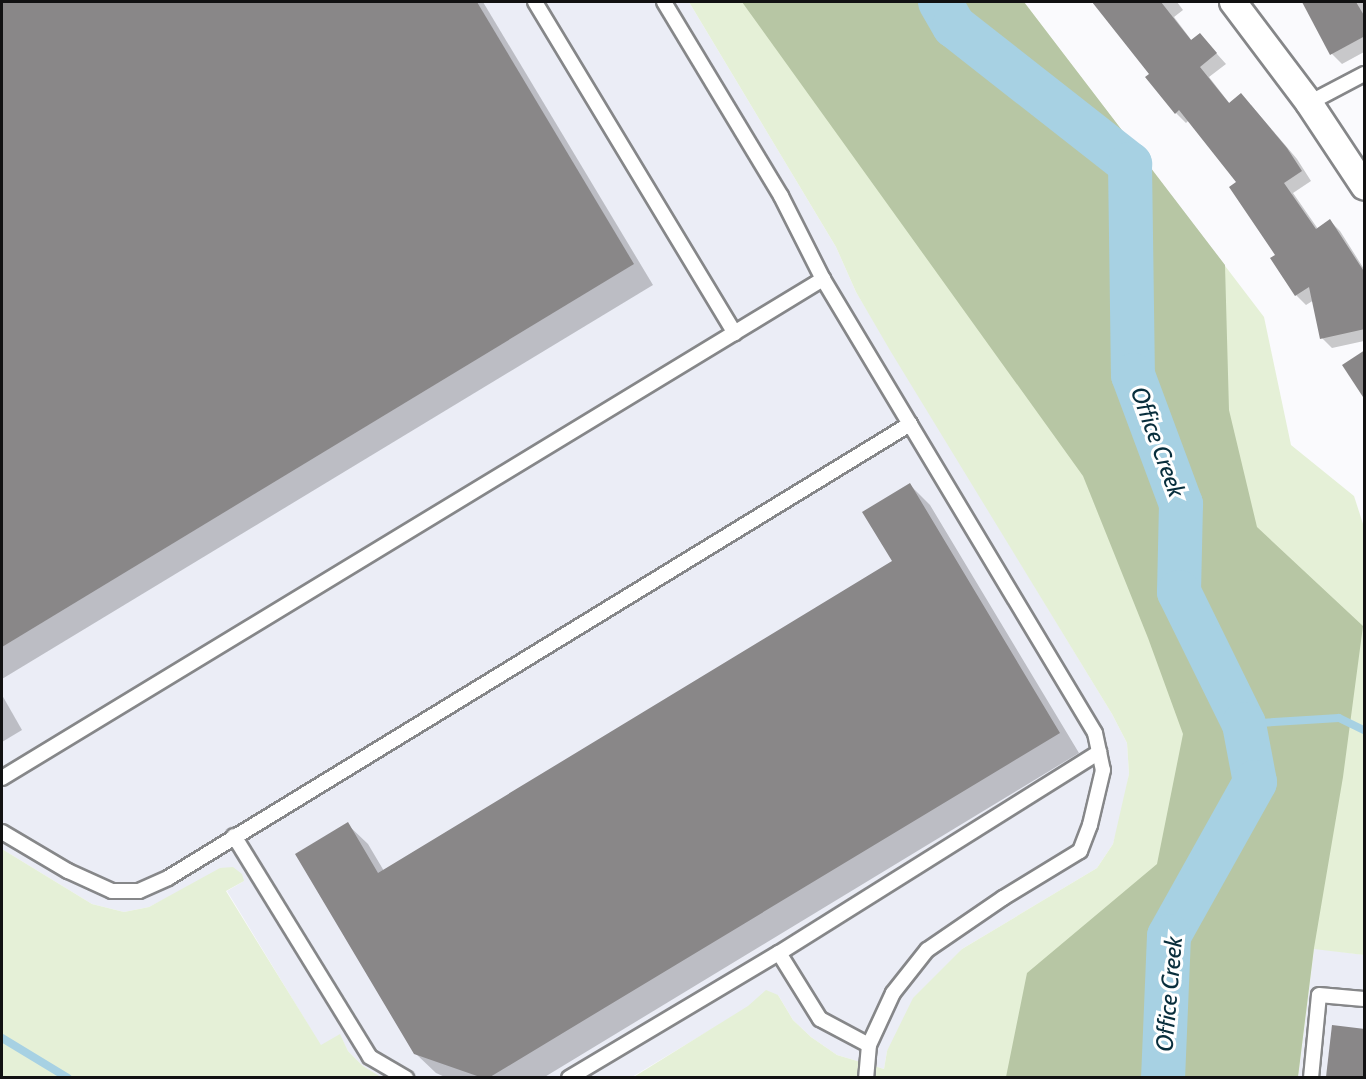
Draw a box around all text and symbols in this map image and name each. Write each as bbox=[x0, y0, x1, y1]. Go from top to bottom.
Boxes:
water label: Office Creek bbox=[1125, 383, 1191, 501]
water label: Office Creek bbox=[1150, 935, 1188, 1053]

